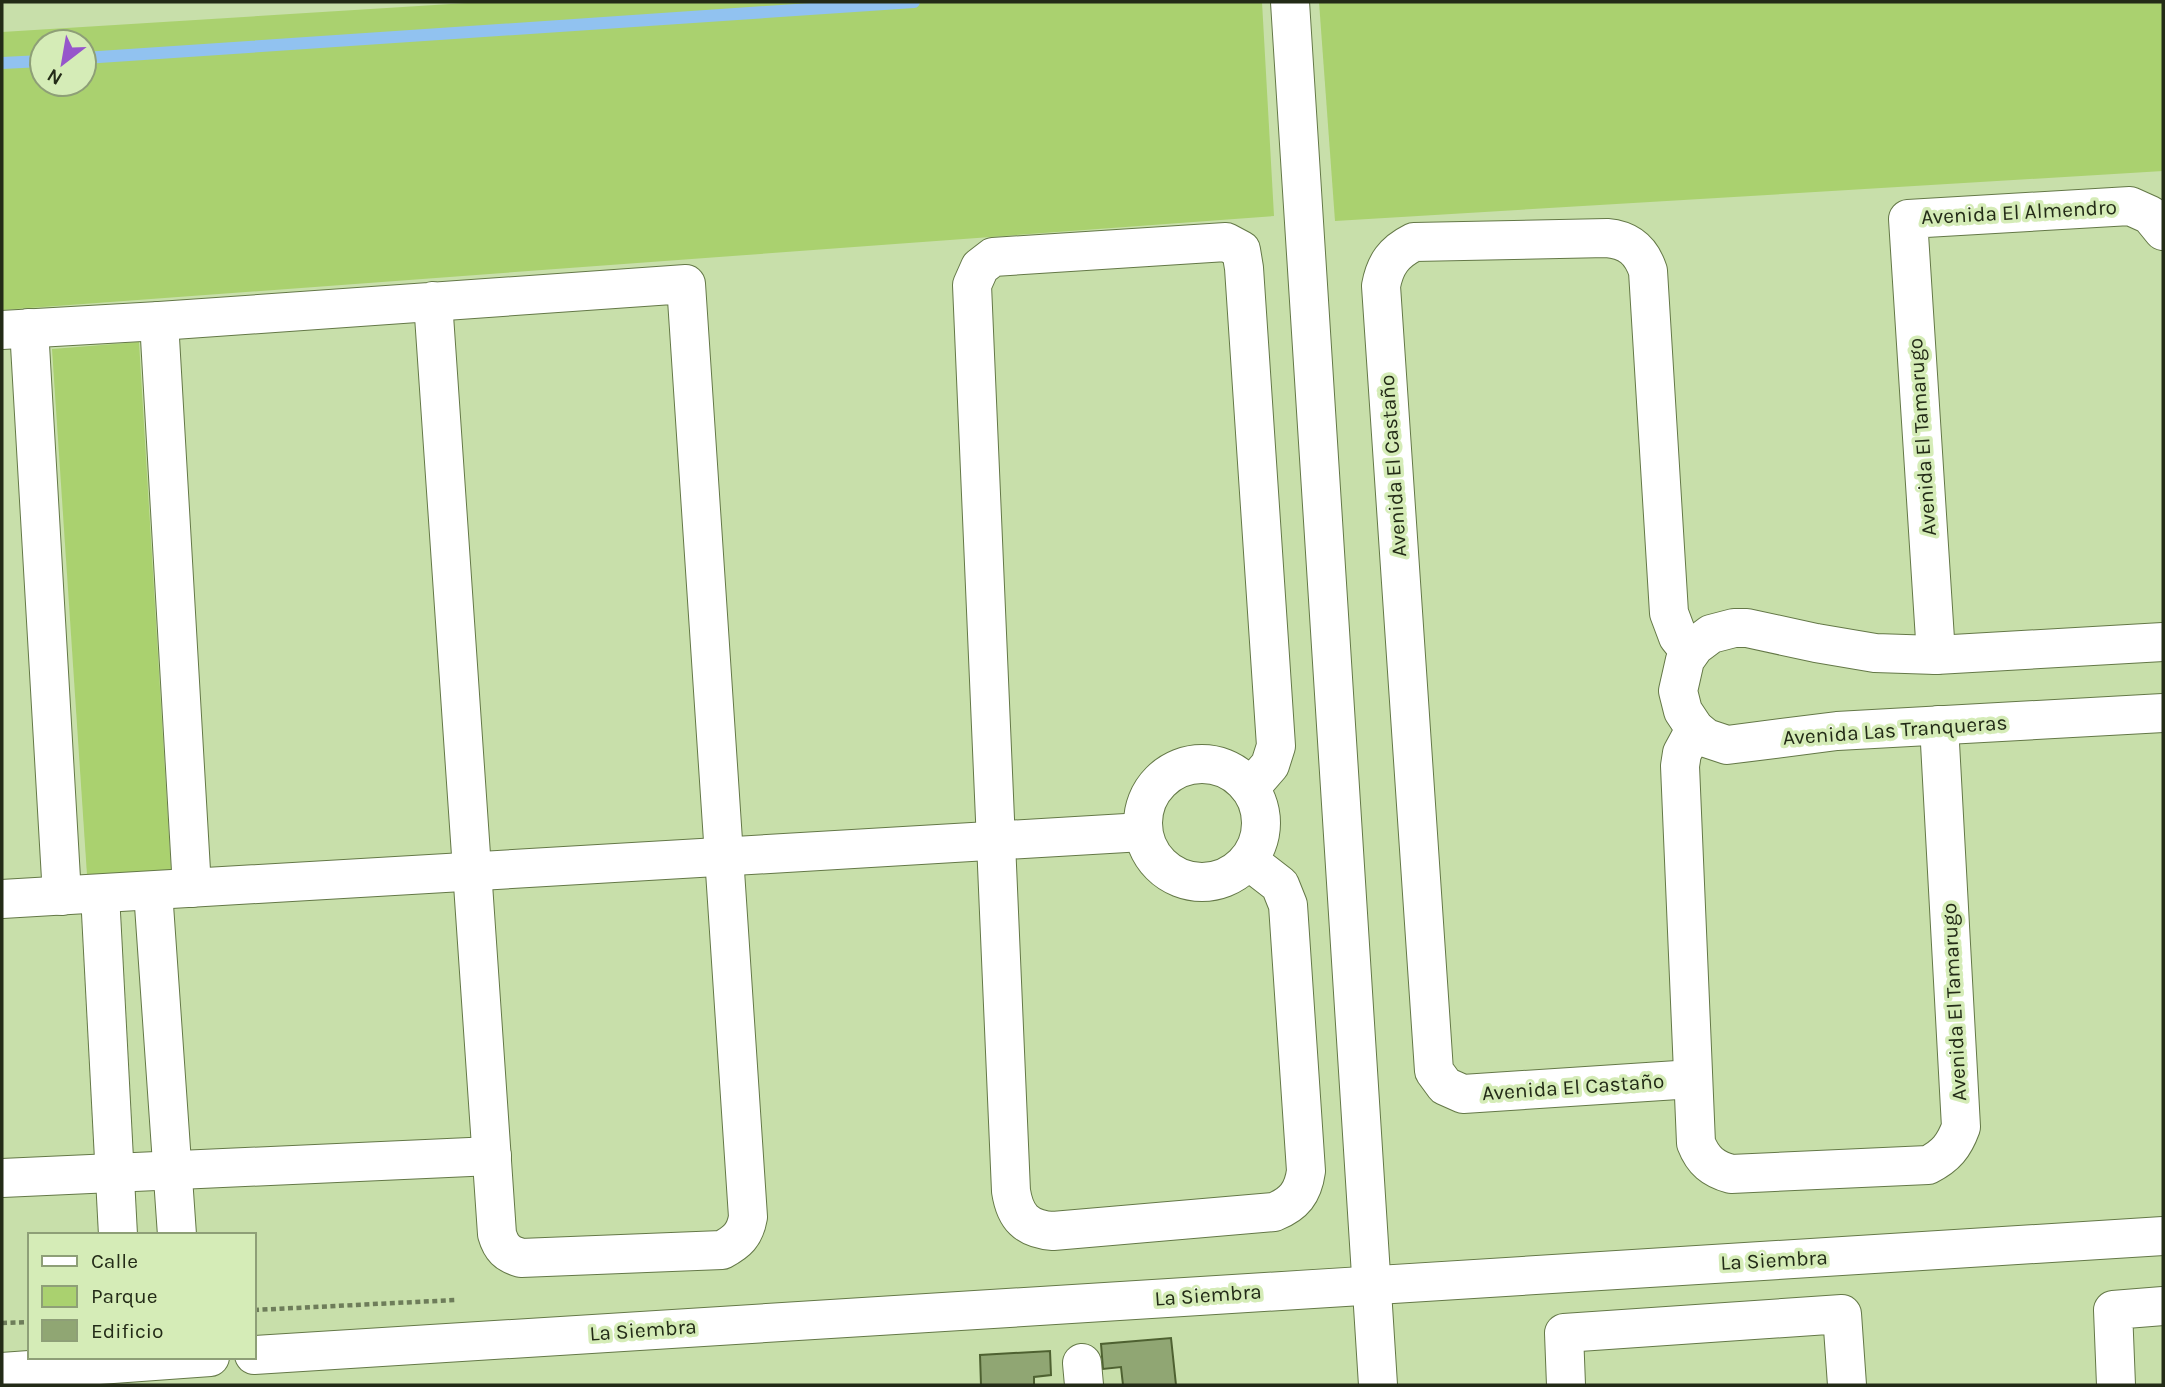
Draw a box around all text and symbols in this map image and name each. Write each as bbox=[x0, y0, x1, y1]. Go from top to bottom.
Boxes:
north arrow bbox=[28, 28, 98, 98]
text: N bbox=[43, 64, 66, 90]
street label: Avenida El Almendro bbox=[1920, 195, 2118, 229]
street label: Avenida El Tamarugo bbox=[1903, 337, 1941, 537]
street label: Avenida El Castaño bbox=[1375, 374, 1411, 558]
street label: Avenida Las Tranqueras bbox=[1782, 710, 2008, 750]
street label: Avenida El Tamarugo bbox=[1937, 902, 1971, 1102]
street label: Avenida El Castaño bbox=[1481, 1069, 1665, 1105]
legend bbox=[28, 1233, 256, 1359]
street label: La Siembra bbox=[1720, 1245, 1828, 1275]
text: Calle bbox=[91, 1249, 138, 1273]
street label: La Siembra bbox=[1154, 1279, 1262, 1311]
text: Parque bbox=[91, 1284, 158, 1308]
street label: La Siembra bbox=[589, 1314, 697, 1346]
text: Edificio bbox=[91, 1319, 164, 1343]

